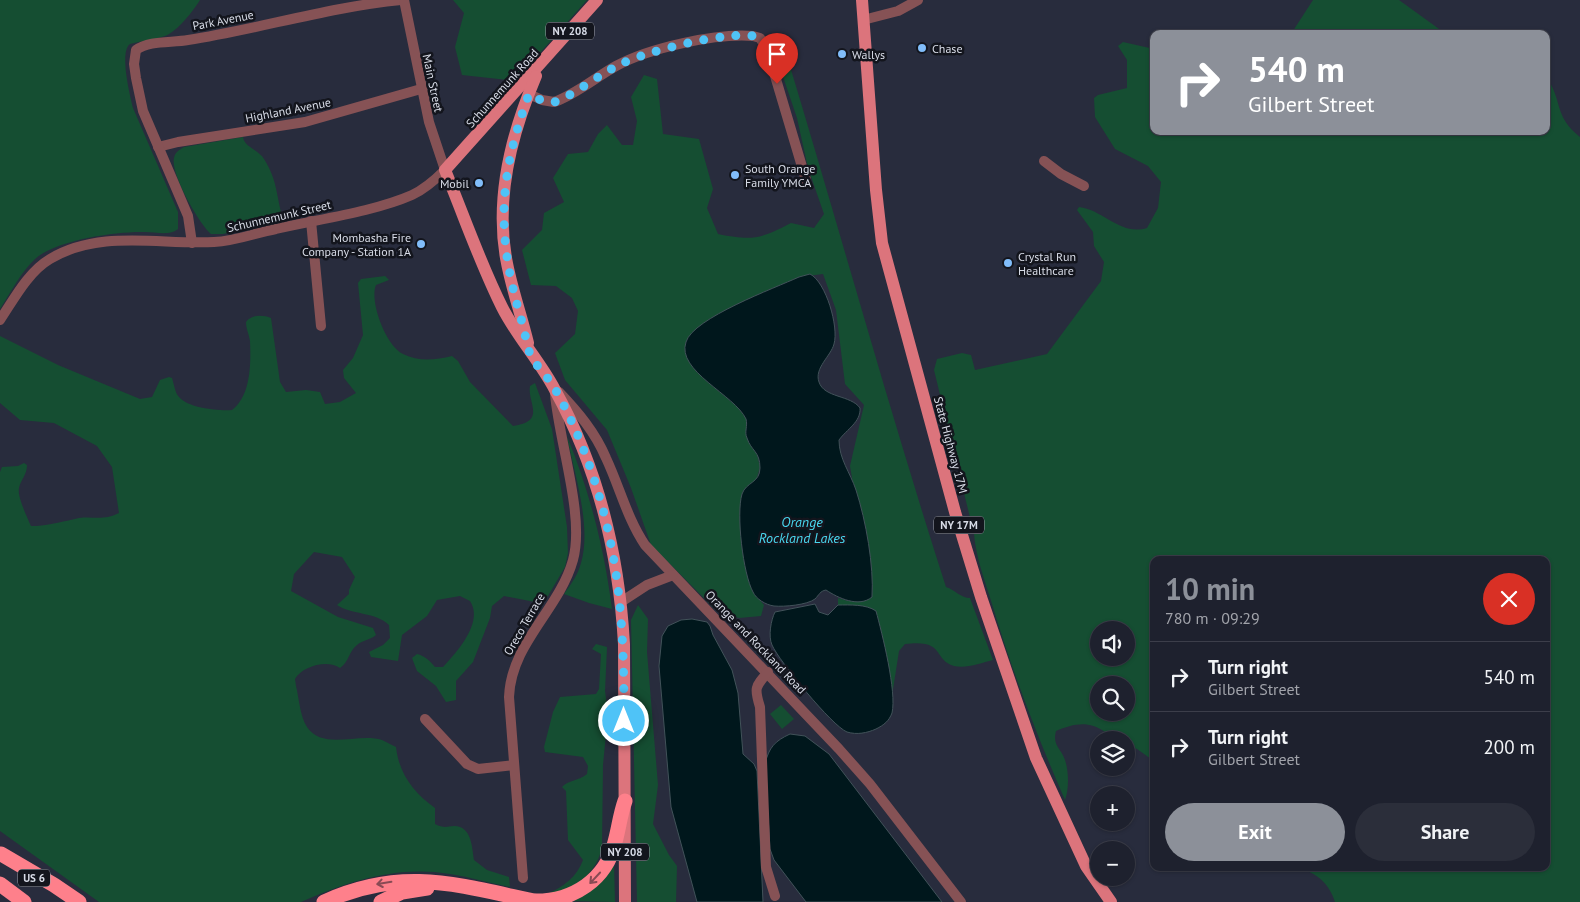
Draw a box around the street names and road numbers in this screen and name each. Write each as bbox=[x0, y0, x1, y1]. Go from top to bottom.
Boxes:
street label: Park Avenue bbox=[191, 7, 255, 33]
road number: NY 208 bbox=[546, 22, 594, 40]
street label: Schunnemunk Road bbox=[463, 46, 541, 130]
street label: Main Street bbox=[420, 53, 446, 113]
street label: Highland Avenue bbox=[244, 94, 332, 126]
street label: Schunnemunk Street bbox=[226, 197, 332, 235]
street label: State Highway 17M bbox=[931, 395, 971, 495]
road number: NY 17M bbox=[934, 516, 984, 534]
street label: Orange and Rockland Road bbox=[703, 587, 809, 697]
street label: Oreco Terrace bbox=[500, 590, 548, 658]
road number: NY 208 bbox=[601, 844, 649, 860]
road number: US 6 bbox=[18, 870, 50, 886]

